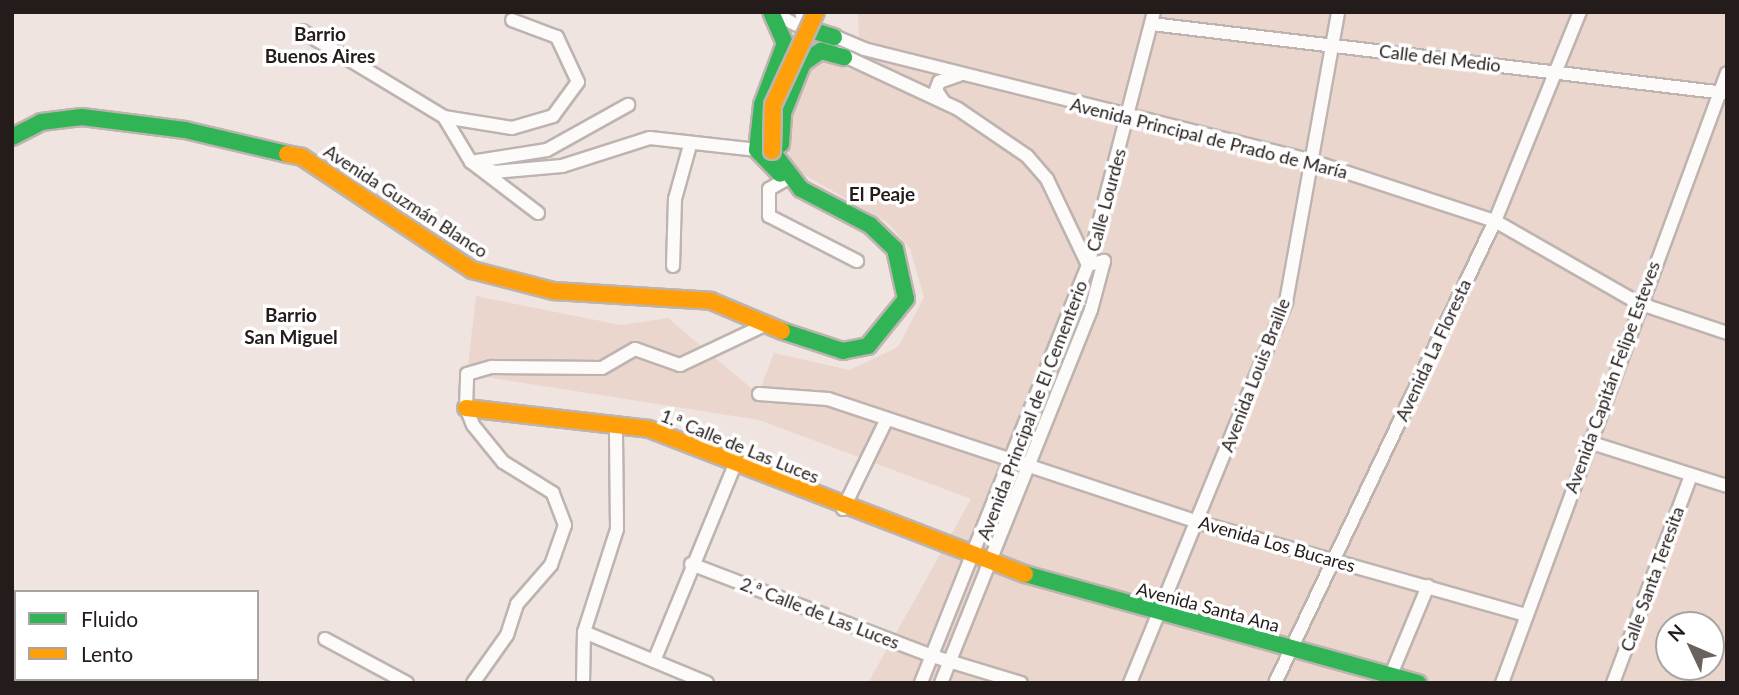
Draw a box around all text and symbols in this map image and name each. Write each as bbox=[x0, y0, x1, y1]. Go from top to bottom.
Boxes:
district label: Barrio Buenos Aires bbox=[264, 23, 376, 67]
street label: Calle del Medio bbox=[1378, 40, 1502, 76]
street label: Avenida Principal de Prado de María bbox=[1068, 93, 1350, 183]
street label: Avenida Guzmán Blanco bbox=[320, 140, 492, 262]
street label: Calle Lourdes bbox=[1082, 146, 1130, 254]
district label: El Peaje bbox=[849, 183, 915, 205]
street label: Avenida Capitán Felipe Esteves bbox=[1560, 258, 1664, 496]
street label: Avenida La Floresta bbox=[1391, 276, 1475, 424]
street label: Avenida Principal de El Cementerio bbox=[972, 277, 1092, 543]
street label: Avenida Louis Braille bbox=[1216, 295, 1294, 455]
district label: Barrio San Miguel bbox=[244, 304, 338, 348]
street label: 1.ª Calle de Las Luces bbox=[658, 404, 822, 488]
street label: Calle Santa Teresita bbox=[1616, 503, 1688, 655]
street label: Avenida Los Bucares bbox=[1196, 511, 1358, 577]
street label: 2.ª Calle de Las Luces bbox=[737, 573, 903, 653]
street label: Avenida Santa Ana bbox=[1134, 577, 1282, 637]
legend bbox=[14, 590, 259, 681]
text: Fluido bbox=[81, 606, 138, 631]
north arrow bbox=[1655, 611, 1725, 681]
text: N bbox=[1663, 619, 1689, 646]
text: Lento bbox=[81, 641, 133, 666]

